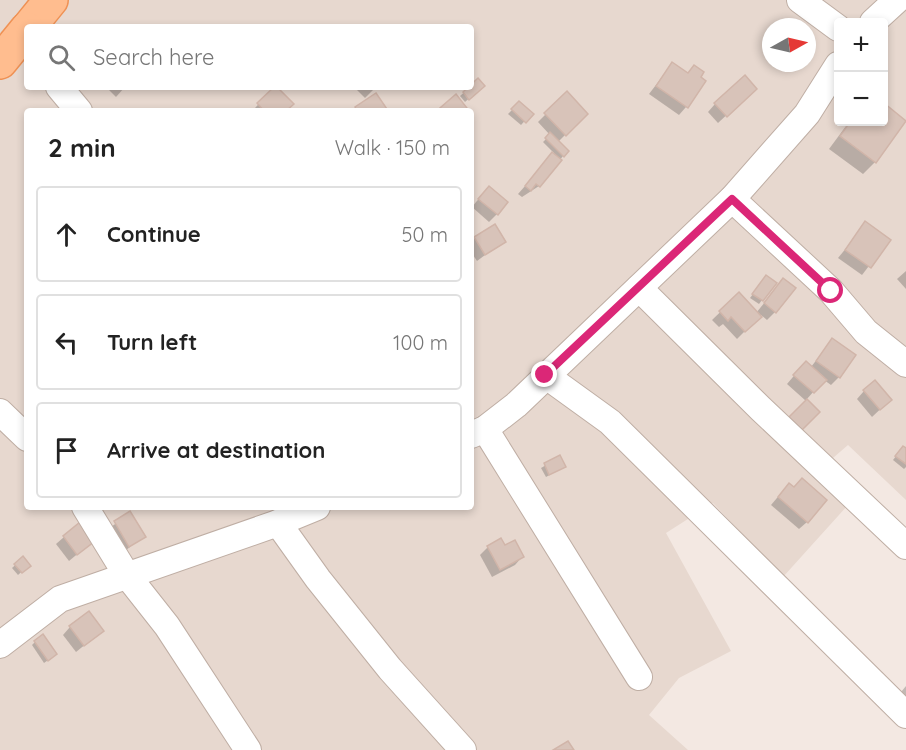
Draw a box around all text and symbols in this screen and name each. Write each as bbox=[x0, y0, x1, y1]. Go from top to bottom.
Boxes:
north arrow bbox=[762, 18, 816, 72]
map controls bbox=[834, 18, 888, 126]
button: + bbox=[834, 18, 888, 72]
search box bbox=[24, 24, 474, 90]
icon: search bbox=[45, 41, 78, 74]
text: Search here bbox=[93, 43, 214, 71]
button: − bbox=[834, 72, 888, 126]
text: 2 min bbox=[48, 131, 116, 164]
text: Walk · 150 m bbox=[335, 135, 450, 160]
icon: ahead bbox=[50, 218, 83, 251]
text: Continue bbox=[107, 220, 201, 248]
text: 50 m bbox=[402, 222, 448, 247]
route start bbox=[817, 277, 843, 303]
icon: left bbox=[50, 326, 83, 359]
text: Turn left bbox=[107, 328, 197, 356]
text: 100 m bbox=[393, 330, 448, 355]
route end bbox=[531, 361, 557, 387]
icon: arrive bbox=[50, 434, 83, 467]
text: Arrive at destination bbox=[107, 436, 325, 464]

